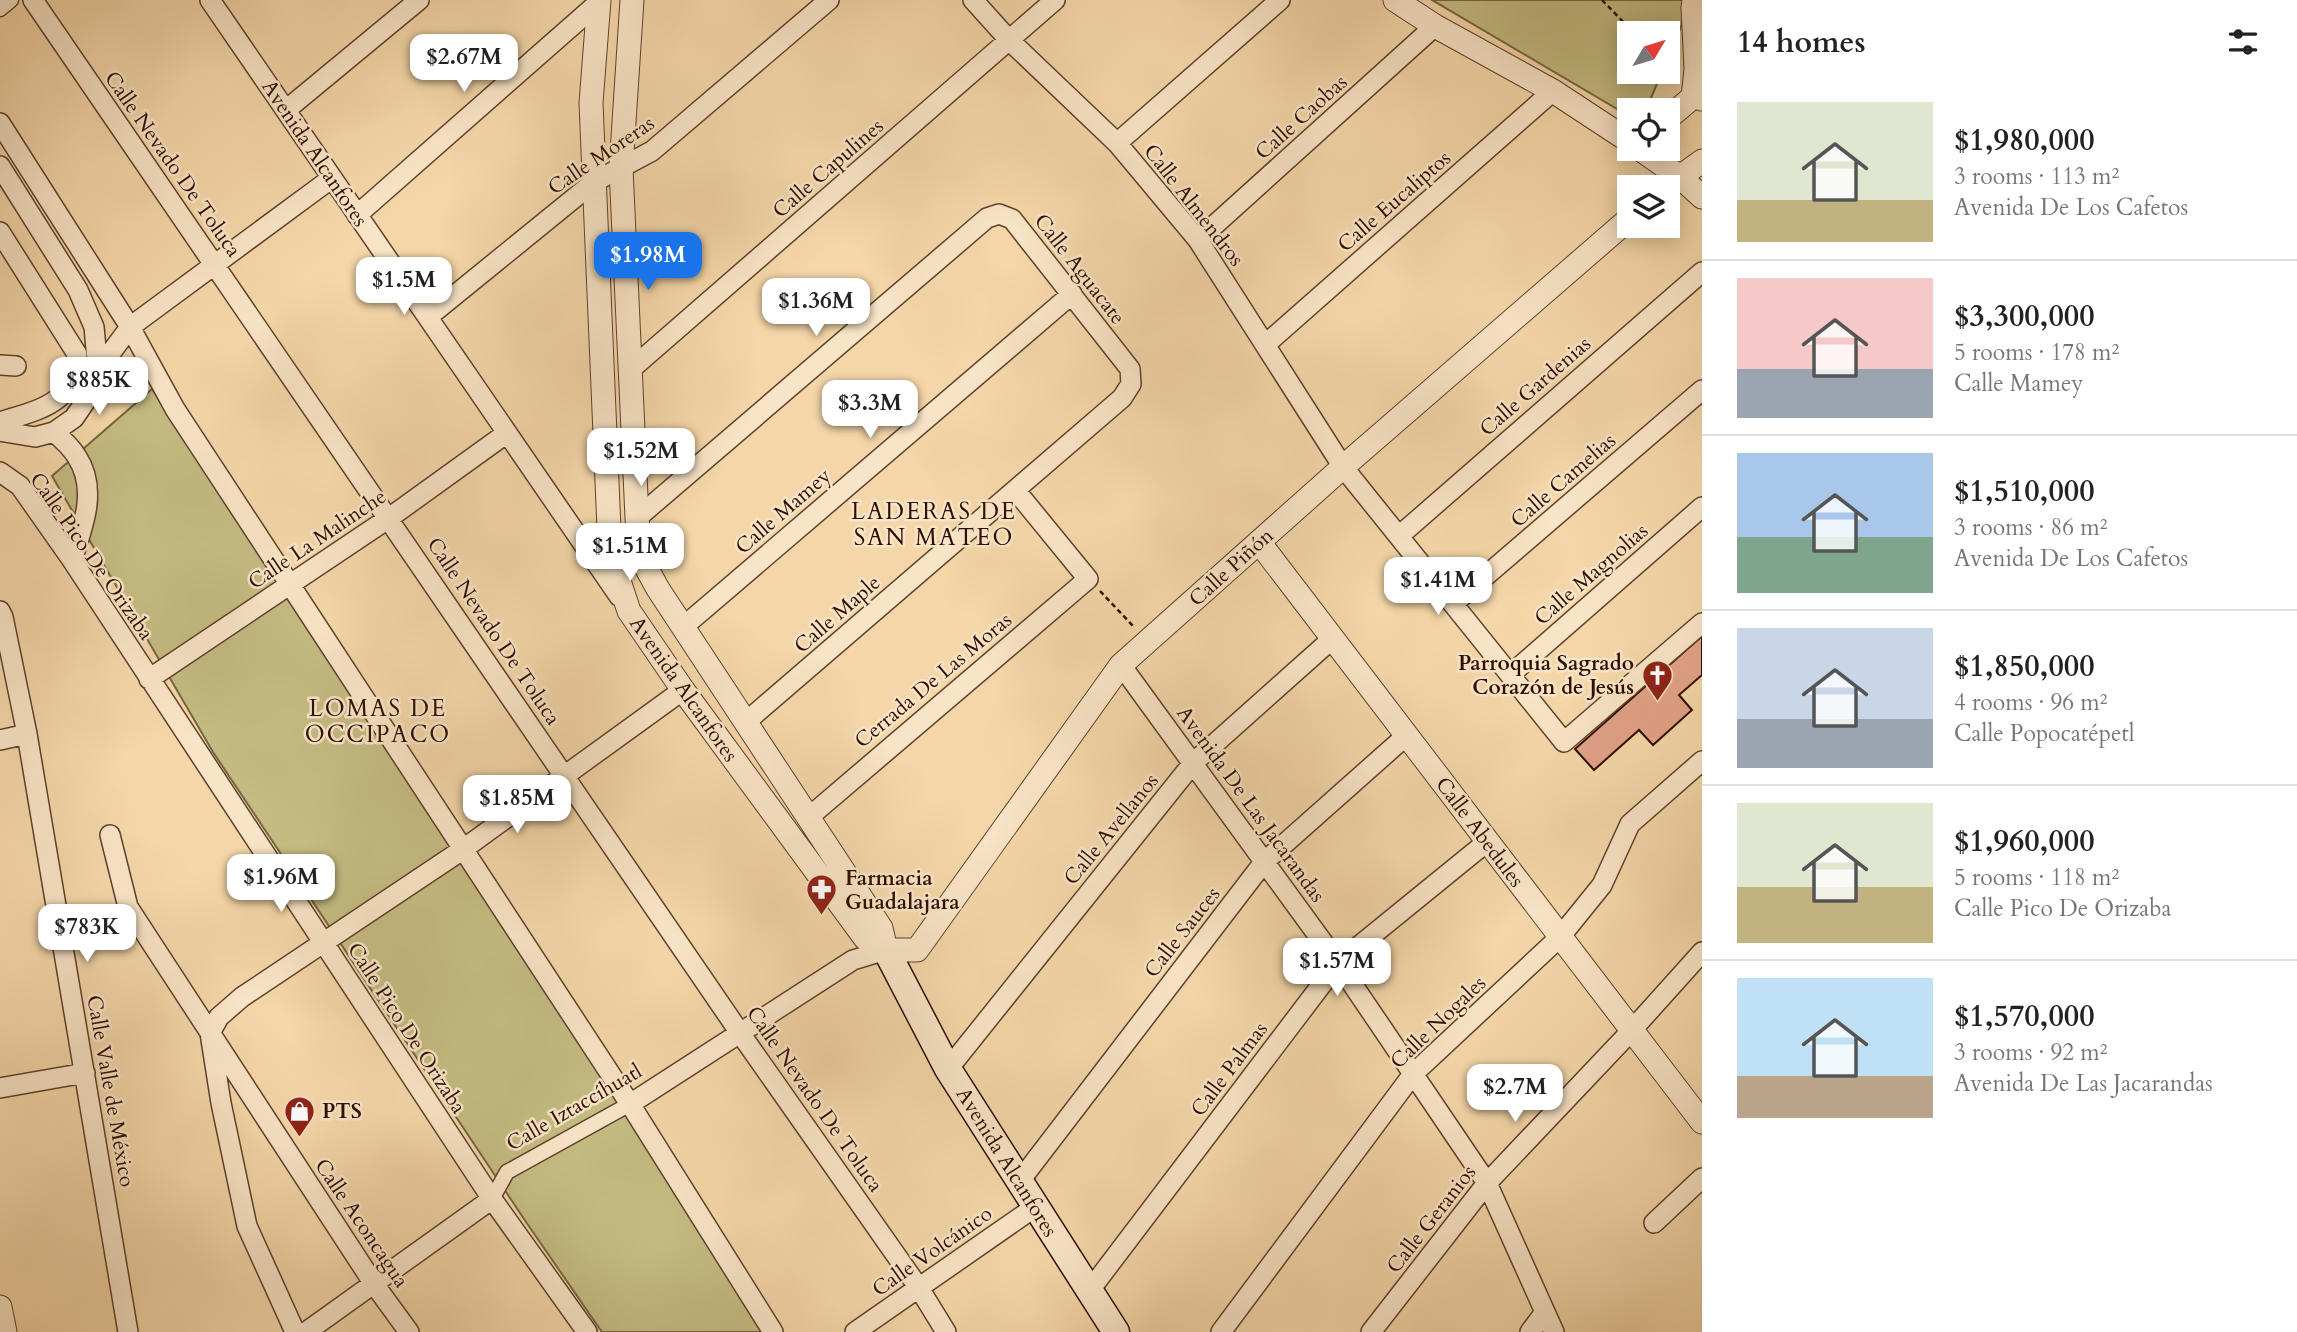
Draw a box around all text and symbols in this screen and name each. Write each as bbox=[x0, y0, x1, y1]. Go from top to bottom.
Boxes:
north arrow bbox=[1617, 21, 1680, 84]
map controls bbox=[1617, 21, 1680, 238]
text: 14 homes bbox=[1737, 22, 1866, 63]
icon: filters bbox=[2224, 23, 2262, 61]
pin: $2.67M bbox=[407, 34, 521, 94]
text: $2.67M bbox=[426, 41, 502, 72]
street label: Calle Nevado De Toluca bbox=[97, 66, 248, 263]
street label: Calle Caobas bbox=[1249, 68, 1354, 167]
street label: Avenida Alcanfores bbox=[255, 74, 375, 233]
button: locate bbox=[1617, 98, 1680, 161]
street label: Calle Moreras bbox=[542, 109, 660, 202]
street label: Calle Capulines bbox=[767, 112, 890, 225]
text: $1,980,000 bbox=[1954, 120, 2095, 161]
icon: home bbox=[1793, 130, 1877, 214]
street label: Calle Almendros bbox=[1137, 138, 1251, 272]
street label: Calle Eucaliptos bbox=[1331, 144, 1457, 259]
text: 3 rooms · 113 m² bbox=[1954, 161, 2119, 192]
button: layers bbox=[1617, 175, 1680, 238]
text: Avenida De Los Cafetos bbox=[1954, 192, 2188, 223]
street label: Calle Aguacate bbox=[1027, 208, 1132, 331]
pin: $1.98M bbox=[591, 232, 705, 292]
text: $1.98M bbox=[610, 239, 686, 270]
pin: $1.5M bbox=[355, 258, 453, 317]
text: $1.5M bbox=[372, 264, 436, 295]
pin: $1.36M bbox=[759, 278, 873, 338]
text: $1.36M bbox=[778, 285, 854, 316]
text: $3,300,000 bbox=[1954, 296, 2095, 337]
icon: home bbox=[1793, 306, 1877, 390]
street label: Calle Gardenias bbox=[1473, 330, 1597, 443]
text: 5 rooms · 178 m² bbox=[1954, 337, 2119, 368]
pin: $885K bbox=[50, 358, 148, 417]
text: $885K bbox=[66, 364, 132, 395]
text: Calle Mamey bbox=[1954, 368, 2084, 399]
pin: $3.3M bbox=[821, 380, 919, 440]
text: $3.3M bbox=[838, 387, 902, 418]
street label: Calle Camelias bbox=[1504, 427, 1622, 534]
pin: $1.52M bbox=[584, 428, 698, 488]
text: $1.52M bbox=[603, 435, 679, 466]
street label: Calle Mamey bbox=[729, 462, 837, 561]
street label: Calle Pico De Orizaba bbox=[23, 467, 160, 646]
text: $1,510,000 bbox=[1954, 471, 2095, 512]
icon: home bbox=[1793, 481, 1877, 565]
street label: Calle La Malinche bbox=[242, 482, 392, 596]
district label: LADERAS DE SAN MATEO bbox=[851, 496, 1017, 553]
text: 3 rooms · 86 m² bbox=[1954, 512, 2107, 543]
street label: Calle Magnolias bbox=[1528, 517, 1655, 632]
street label: Calle Piñón bbox=[1183, 522, 1280, 613]
pin: $1.51M bbox=[573, 524, 687, 583]
text: $1.51M bbox=[592, 530, 668, 561]
street label: Calle Nevado De Toluca bbox=[420, 532, 567, 731]
text: Avenida De Los Cafetos bbox=[1954, 543, 2188, 574]
pin: $1.41M bbox=[1381, 558, 1495, 617]
text: $1.41M bbox=[1400, 564, 1476, 595]
street label: Calle Maple bbox=[788, 569, 887, 660]
street label: Cerrada De Las Moras bbox=[848, 606, 1018, 755]
street label: Avenida Alcanfores bbox=[622, 611, 745, 768]
text: $1,850,000 bbox=[1954, 646, 2095, 687]
place label: Parroquia Sagrado Corazón de Jesús bbox=[1458, 649, 1634, 702]
icon: home bbox=[1793, 656, 1877, 740]
church icon: Parroquia Sagrado Corazón de Jesús bbox=[1640, 658, 1674, 702]
text: 4 rooms · 96 m² bbox=[1954, 687, 2107, 718]
district label: LOMAS DE OCCIPACO bbox=[305, 693, 451, 750]
street label: Avenida De Las Jacarandas bbox=[1169, 700, 1332, 908]
text: Calle Popocatépetl bbox=[1954, 718, 2135, 749]
street label: Calle Avellanos bbox=[1057, 767, 1166, 891]
street label: Calle Abedules bbox=[1428, 771, 1531, 893]
pin: $1.85M bbox=[460, 776, 574, 835]
text: $1.85M bbox=[479, 782, 555, 813]
text: $1,960,000 bbox=[1954, 821, 2095, 862]
icon: home bbox=[1793, 831, 1877, 915]
pin: $1.96M bbox=[224, 855, 338, 914]
text: $1.96M bbox=[243, 861, 319, 892]
text: 5 rooms · 118 m² bbox=[1954, 862, 2119, 893]
place label: Farmacia Guadalajara bbox=[845, 864, 960, 917]
pharmacy icon: Farmacia Guadalajara bbox=[805, 873, 839, 917]
street label: Calle Sauces bbox=[1138, 881, 1227, 984]
text: Calle Pico De Orizaba bbox=[1954, 893, 2172, 924]
pin: $783K bbox=[38, 904, 136, 964]
text: $783K bbox=[54, 911, 120, 942]
street label: Calle Pico De Orizaba bbox=[340, 937, 473, 1119]
pin: $1.57M bbox=[1280, 939, 1394, 998]
text: $1.57M bbox=[1299, 945, 1375, 976]
street label: Calle Nogales bbox=[1384, 969, 1493, 1076]
street label: Calle Valle de México bbox=[79, 993, 142, 1189]
text: $1,570,000 bbox=[1954, 996, 2095, 1037]
street label: Calle Nevado De Toluca bbox=[739, 1001, 890, 1198]
icon: home bbox=[1793, 1006, 1877, 1090]
street label: Calle Palmas bbox=[1184, 1016, 1275, 1123]
text: 3 rooms · 92 m² bbox=[1954, 1037, 2107, 1068]
street label: Calle Iztaccíhuatl bbox=[501, 1057, 648, 1158]
pin: $2.7M bbox=[1466, 1064, 1564, 1124]
text: Avenida De Las Jacarandas bbox=[1954, 1068, 2213, 1099]
text: $2.7M bbox=[1483, 1071, 1547, 1102]
street label: Avenida Alcanfores bbox=[949, 1082, 1064, 1243]
shop icon: PTS bbox=[282, 1094, 316, 1138]
place label: PTS bbox=[322, 1097, 362, 1126]
street label: Calle Aconcagua bbox=[308, 1153, 415, 1293]
street label: Calle Geranios bbox=[1380, 1159, 1483, 1279]
street label: Calle Volcánico bbox=[866, 1199, 998, 1304]

